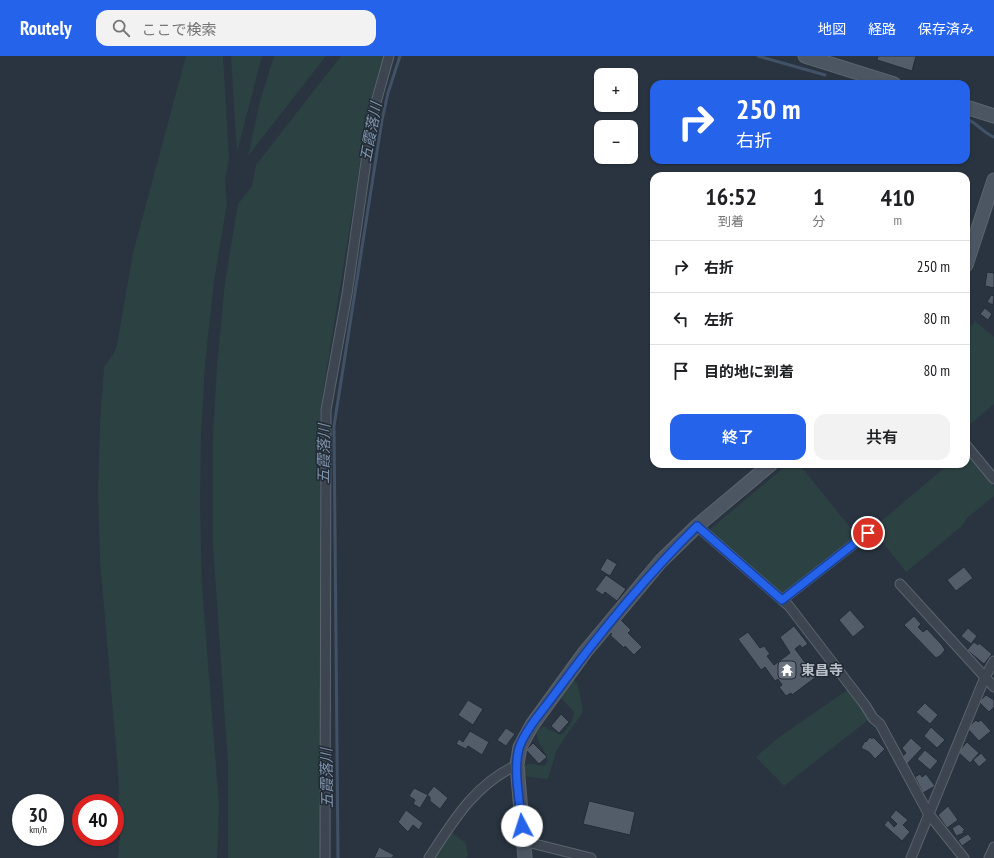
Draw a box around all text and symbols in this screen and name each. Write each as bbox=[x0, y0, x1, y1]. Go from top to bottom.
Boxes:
search box bbox=[96, 10, 376, 46]
text: Routely bbox=[20, 16, 72, 40]
icon: search bbox=[110, 17, 132, 39]
text: ここで検索 bbox=[142, 20, 217, 39]
text: 地図 bbox=[818, 20, 846, 38]
text: 経路 bbox=[868, 20, 896, 38]
text: 保存済み bbox=[918, 20, 974, 38]
map controls bbox=[594, 68, 638, 164]
button: + bbox=[594, 68, 638, 112]
text: 250 m bbox=[736, 90, 800, 127]
icon: right bbox=[670, 96, 722, 148]
water label: 五霞落川 bbox=[355, 99, 386, 163]
button: − bbox=[594, 120, 638, 164]
text: 右折 bbox=[736, 129, 772, 152]
text: 16:52 bbox=[705, 181, 757, 212]
text: 1 bbox=[813, 181, 824, 212]
text: 410 bbox=[880, 182, 915, 213]
text: m bbox=[893, 212, 902, 229]
text: 到着 bbox=[718, 213, 744, 230]
text: 分 bbox=[812, 213, 825, 230]
icon: right bbox=[670, 256, 692, 278]
text: 250 m bbox=[917, 257, 950, 276]
text: 右折 bbox=[704, 258, 734, 277]
icon: left bbox=[670, 308, 692, 330]
text: 80 m bbox=[924, 309, 950, 328]
text: 左折 bbox=[704, 310, 734, 329]
icon: arrive bbox=[670, 360, 692, 382]
text: 80 m bbox=[924, 361, 950, 380]
text: 目的地に到着 bbox=[704, 362, 794, 381]
button: 終了 bbox=[670, 414, 806, 460]
button: 共有 bbox=[814, 414, 950, 460]
water label: 五霞落川 bbox=[313, 422, 334, 484]
pin bbox=[851, 516, 885, 550]
icon: arrive bbox=[857, 522, 879, 544]
temple icon: 東昌寺 bbox=[776, 659, 798, 681]
place label: 東昌寺 bbox=[801, 661, 843, 679]
water label: 五霞落川 bbox=[316, 746, 337, 808]
speed limit sign: 40 bbox=[72, 794, 124, 846]
text: 30 bbox=[28, 802, 48, 828]
position arrow bbox=[501, 805, 543, 847]
text: km/h bbox=[29, 823, 47, 836]

